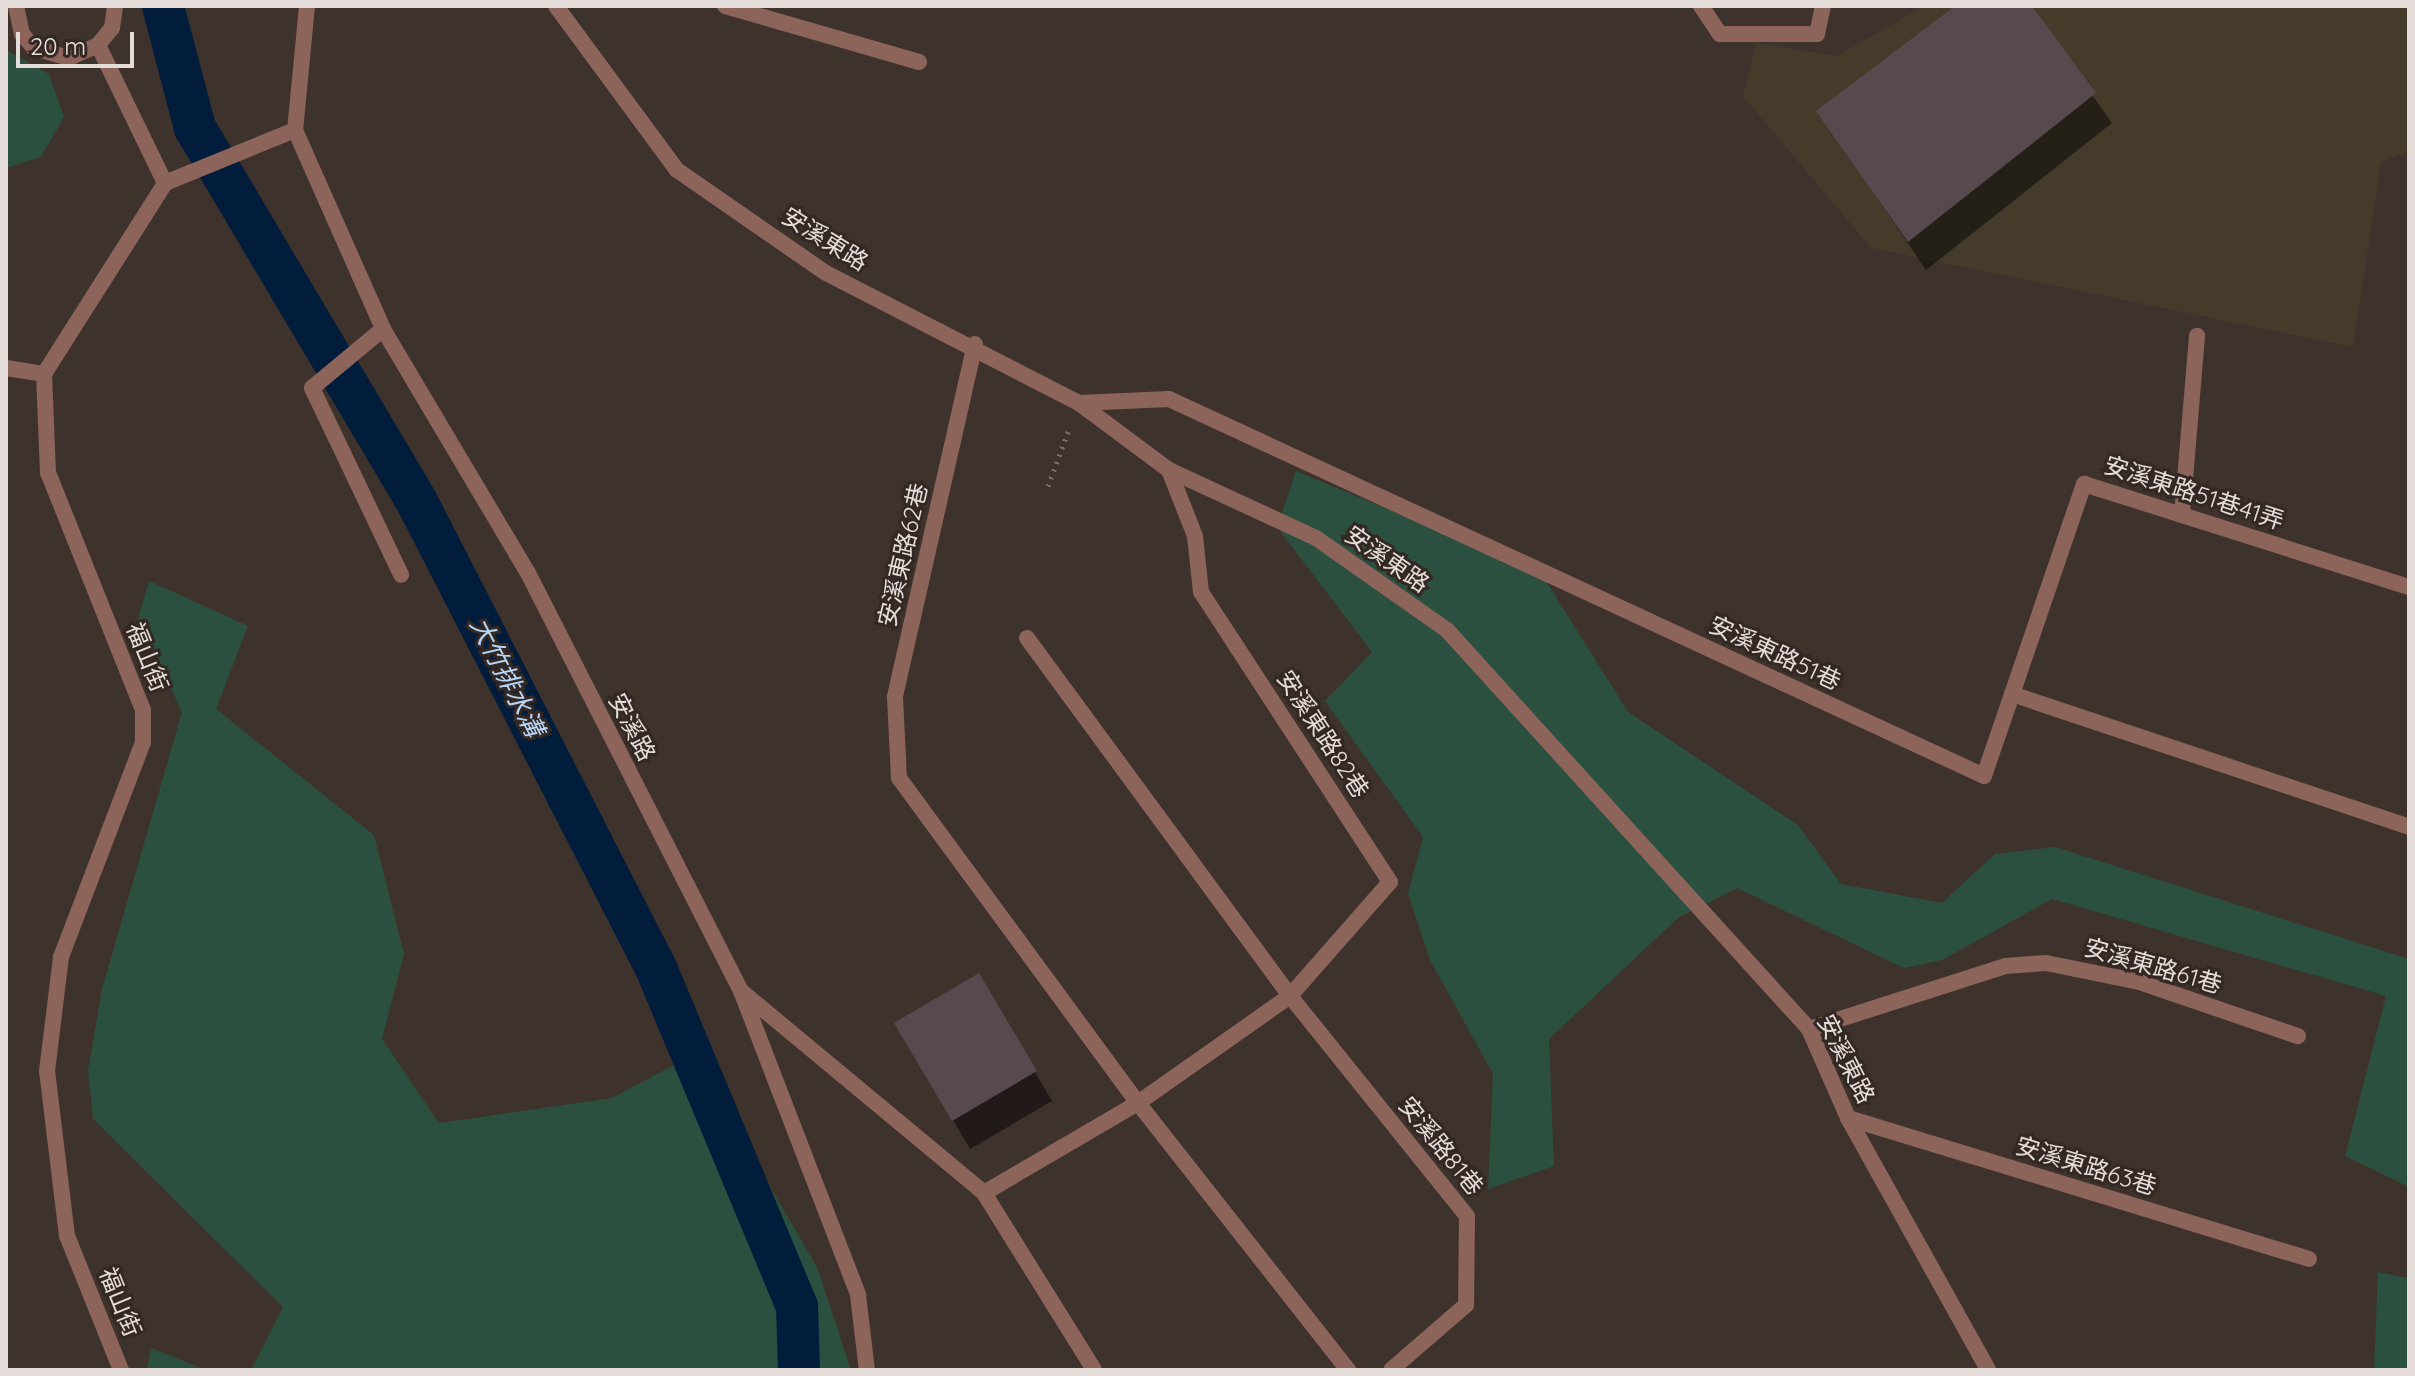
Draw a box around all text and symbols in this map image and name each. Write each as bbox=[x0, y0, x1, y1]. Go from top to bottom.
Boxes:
scale bar bbox=[20, 16, 138, 66]
text: 20 m bbox=[30, 31, 86, 61]
street label: 安溪東路 bbox=[777, 201, 873, 277]
street label: 安溪東路51巷41弄 bbox=[2100, 450, 2288, 536]
street label: 安溪東路62巷 bbox=[873, 481, 933, 629]
street label: 安溪東路 bbox=[1339, 520, 1435, 598]
street label: 安溪東路51巷 bbox=[1705, 610, 1845, 696]
water label: 大竹排水溝 bbox=[464, 612, 550, 742]
street label: 福山街 bbox=[120, 618, 174, 696]
street label: 安溪東路82巷 bbox=[1271, 665, 1375, 803]
street label: 安溪路 bbox=[603, 688, 661, 766]
street label: 安溪東路61巷 bbox=[2081, 933, 2225, 999]
street label: 安溪東路 bbox=[1811, 1010, 1881, 1108]
street label: 安溪路81巷 bbox=[1393, 1091, 1489, 1201]
street label: 安溪東路63巷 bbox=[2012, 1131, 2160, 1201]
street label: 福山街 bbox=[93, 1263, 147, 1341]

